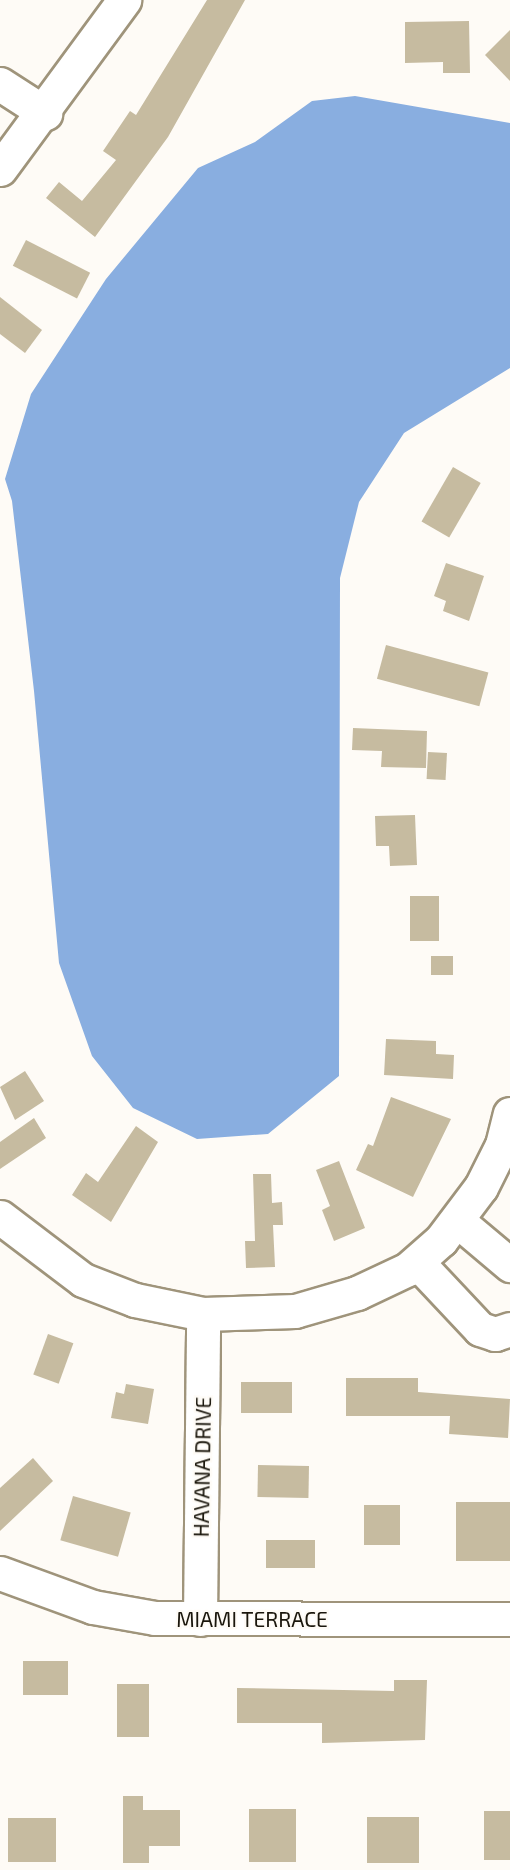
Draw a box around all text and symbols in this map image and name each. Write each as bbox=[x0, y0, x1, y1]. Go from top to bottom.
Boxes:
street label: HAVANA DRIVE bbox=[188, 1396, 216, 1538]
street label: MIAMI TERRACE bbox=[176, 1606, 328, 1632]

